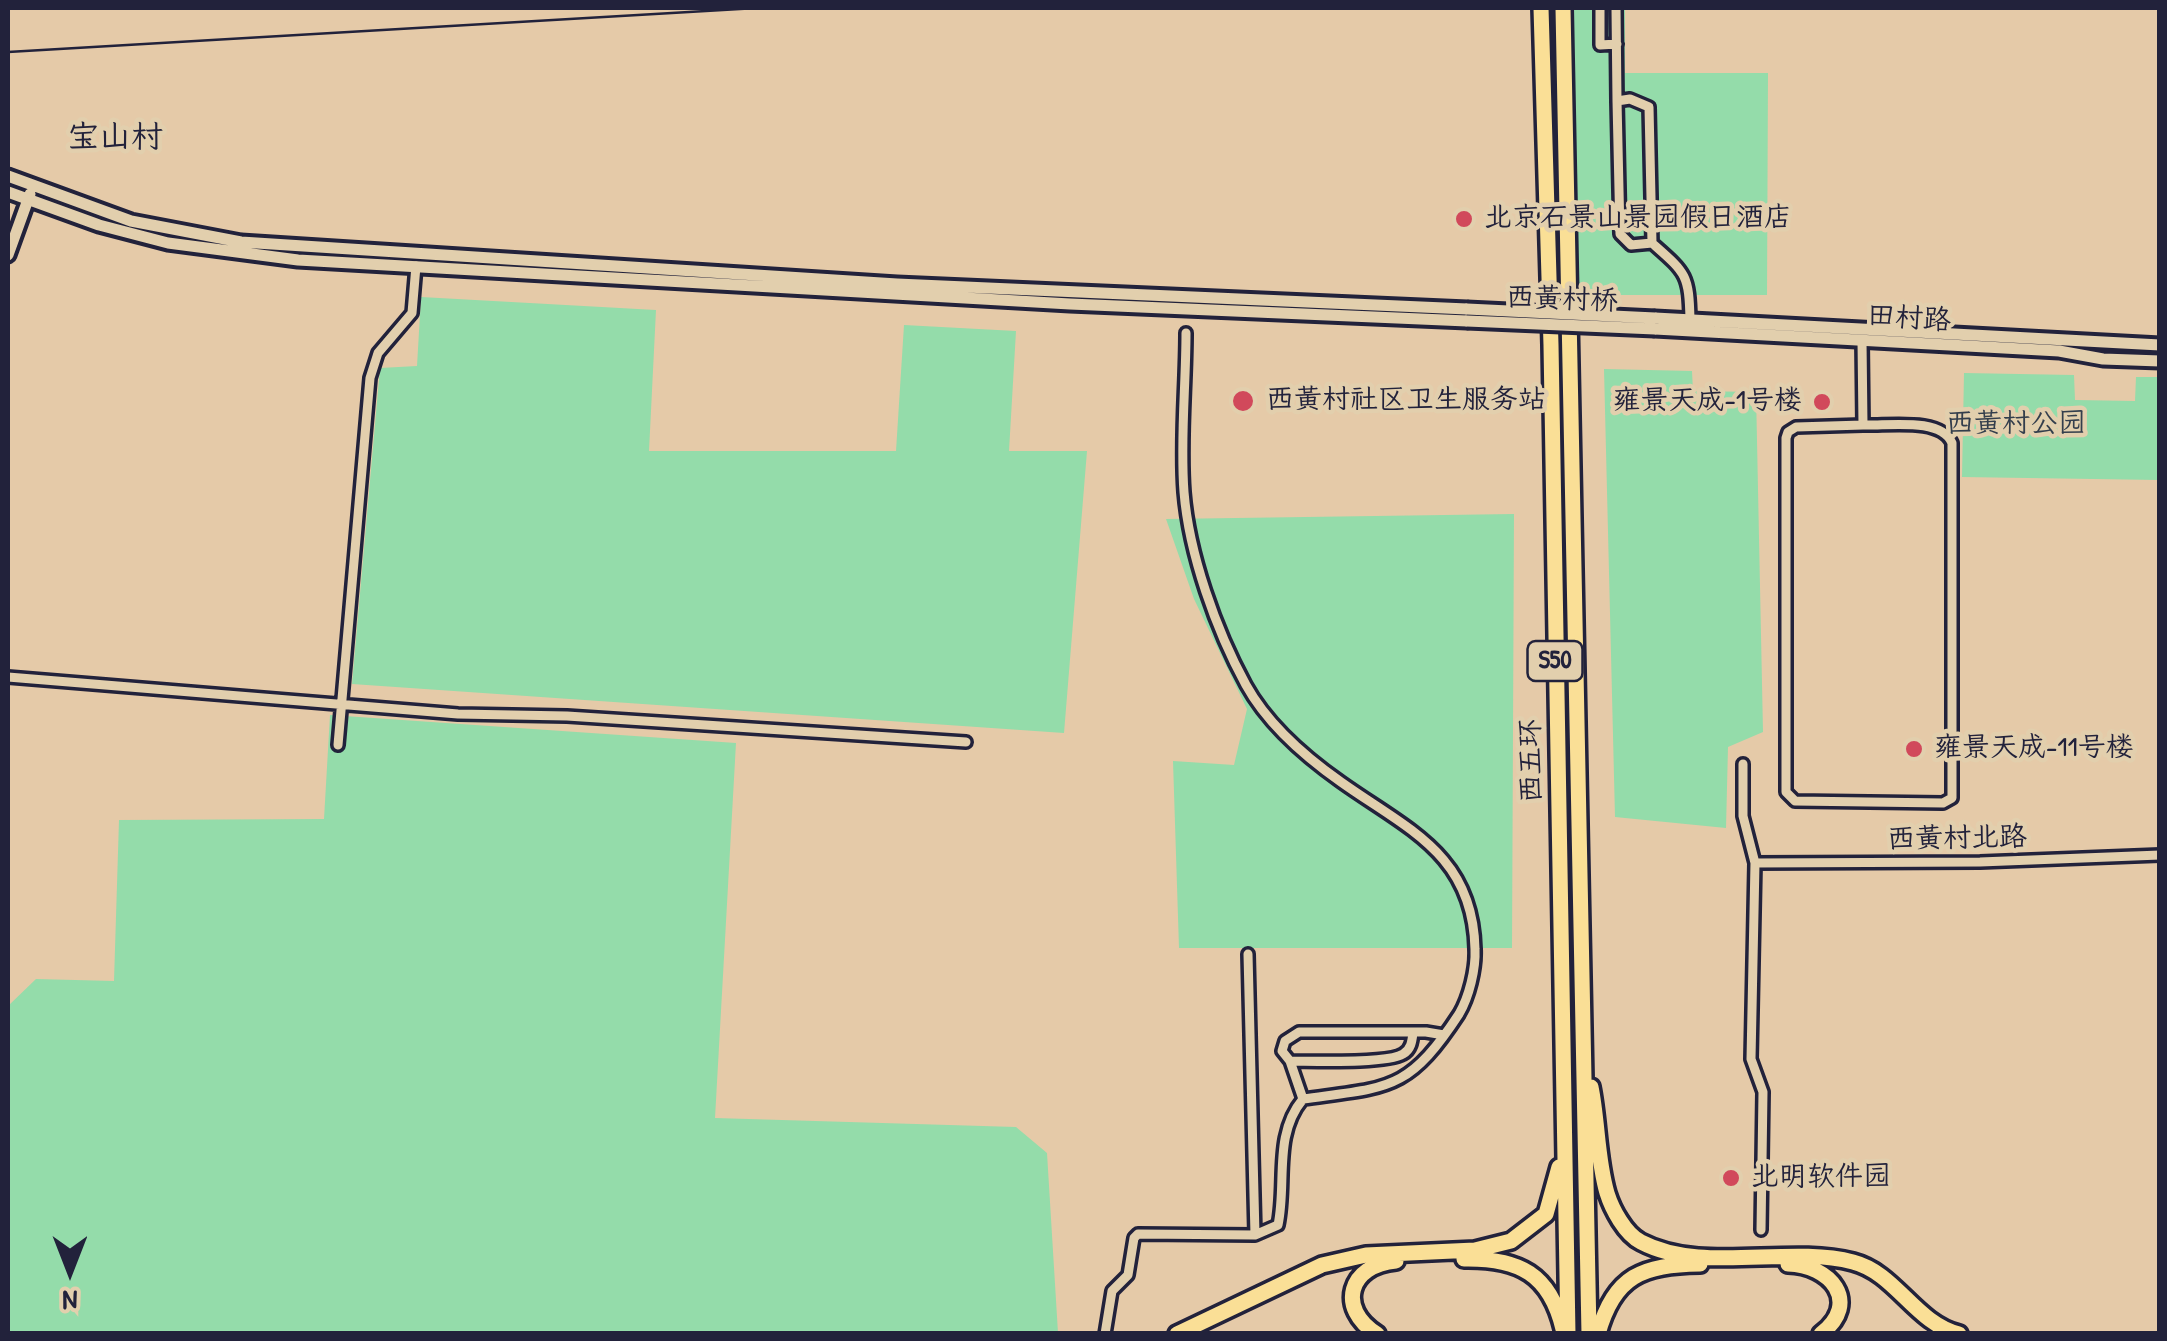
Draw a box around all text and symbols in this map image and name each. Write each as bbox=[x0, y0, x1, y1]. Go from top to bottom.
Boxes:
district label: 宝山村 bbox=[67, 119, 163, 157]
place label: 北京石景山景园假日酒店 bbox=[1484, 202, 1792, 236]
marker: 北京石景山景园假日酒店 bbox=[1453, 208, 1475, 230]
street label: 西黄村桥 bbox=[1505, 281, 1619, 319]
street label: 田村路 bbox=[1866, 299, 1952, 339]
place label: 西黄村社区卫生服务站 bbox=[1266, 384, 1546, 418]
place label: 雍景天成-1号楼 bbox=[1613, 385, 1802, 419]
marker: 西黄村社区卫生服务站 bbox=[1230, 388, 1256, 414]
marker: 雍景天成-1号楼 bbox=[1811, 391, 1833, 413]
park label: 西黄村公园 bbox=[1946, 408, 2086, 442]
road number: S50 bbox=[1528, 641, 1582, 681]
street label: 西五环 bbox=[1514, 719, 1550, 803]
place label: 雍景天成-11号楼 bbox=[1934, 732, 2134, 766]
marker: 雍景天成-11号楼 bbox=[1903, 738, 1925, 760]
street label: 西黄村北路 bbox=[1887, 821, 2027, 857]
place label: 北明软件园 bbox=[1751, 1161, 1891, 1195]
marker: 北明软件园 bbox=[1720, 1167, 1742, 1189]
north arrow bbox=[20, 1221, 120, 1321]
text: N bbox=[63, 1282, 77, 1320]

